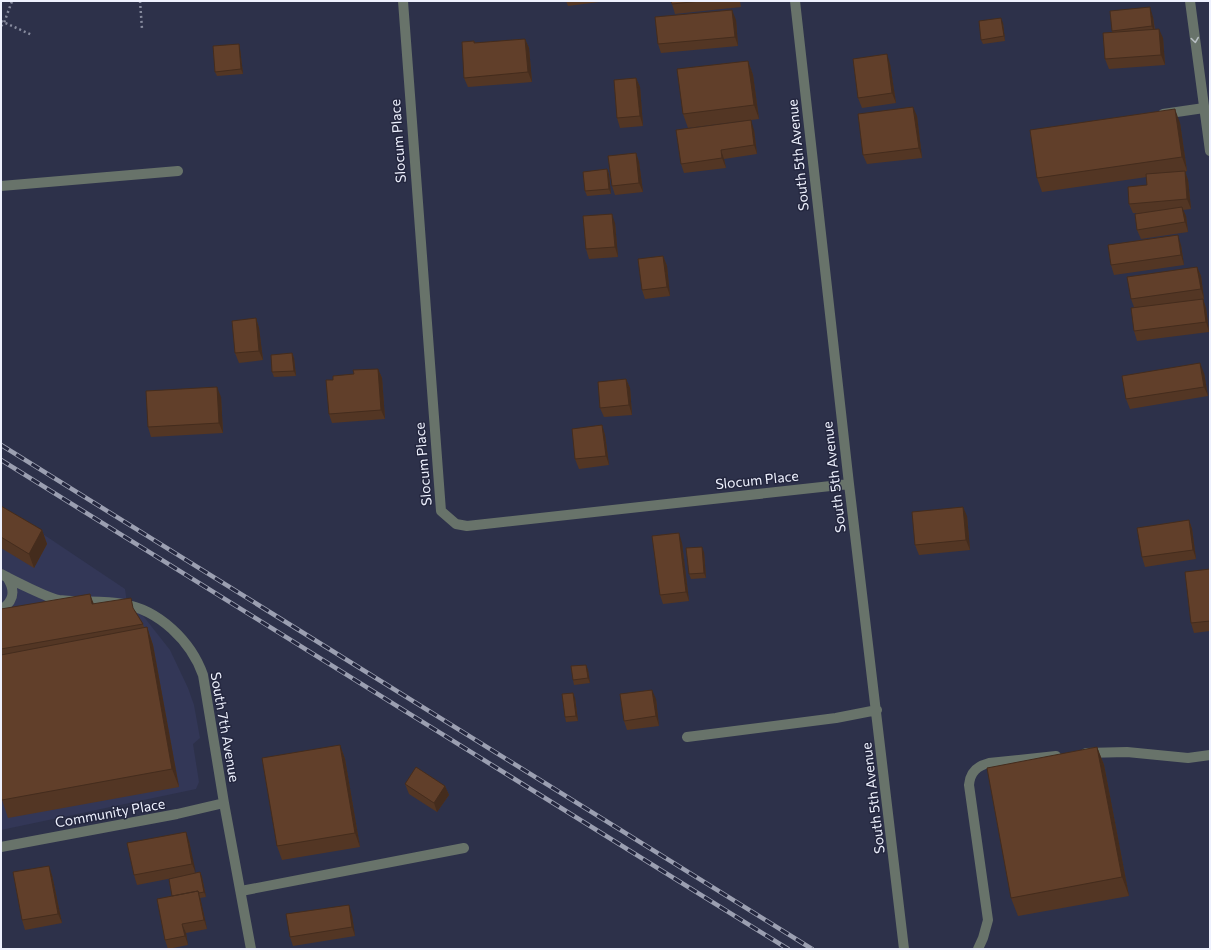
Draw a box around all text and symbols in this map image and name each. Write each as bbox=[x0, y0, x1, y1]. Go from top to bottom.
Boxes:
one-way arrow bbox=[1190, 37, 1199, 43]
street label: South 5th Avenue bbox=[783, 98, 812, 212]
street label: Slocum Place bbox=[386, 99, 409, 183]
street label: South 5th Avenue bbox=[818, 420, 849, 534]
street label: Slocum Place bbox=[410, 422, 435, 507]
street label: Slocum Place bbox=[714, 467, 799, 492]
street label: South 7th Avenue bbox=[207, 671, 244, 783]
street label: South 5th Avenue bbox=[857, 741, 888, 855]
street label: Community Place bbox=[54, 794, 166, 831]

